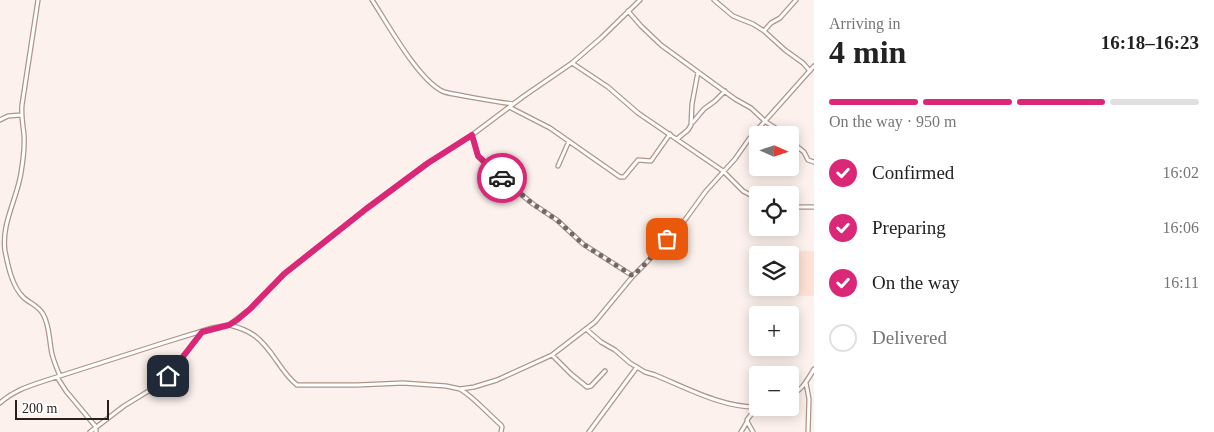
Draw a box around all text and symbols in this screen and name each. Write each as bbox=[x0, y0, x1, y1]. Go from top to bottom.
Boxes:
text: Arriving in bbox=[829, 15, 901, 32]
text: 16:18–16:23 bbox=[1101, 32, 1199, 53]
text: 4 min bbox=[829, 34, 906, 70]
text: On the way · 950 m bbox=[829, 113, 957, 130]
north arrow bbox=[749, 126, 799, 176]
map controls bbox=[749, 126, 799, 416]
courier bbox=[477, 153, 527, 203]
icon: check bbox=[829, 159, 857, 187]
text: Confirmed bbox=[872, 162, 954, 183]
icon: car bbox=[488, 164, 516, 192]
text: 16:02 bbox=[1163, 164, 1199, 181]
button: locate bbox=[749, 186, 799, 236]
icon: check bbox=[829, 214, 857, 242]
text: Preparing bbox=[872, 217, 946, 238]
pin bbox=[646, 218, 688, 260]
text: 16:06 bbox=[1163, 219, 1199, 236]
icon: bag bbox=[653, 225, 681, 253]
button: layers bbox=[749, 246, 799, 296]
icon: check bbox=[829, 269, 857, 297]
text: On the way bbox=[872, 272, 960, 293]
text: 16:11 bbox=[1163, 274, 1199, 291]
button: + bbox=[749, 306, 799, 356]
text: Delivered bbox=[872, 327, 947, 348]
pin bbox=[147, 355, 189, 397]
icon: home bbox=[154, 362, 182, 390]
button: − bbox=[749, 366, 799, 416]
scale bar bbox=[15, 397, 109, 420]
text: 200 m bbox=[22, 401, 57, 416]

